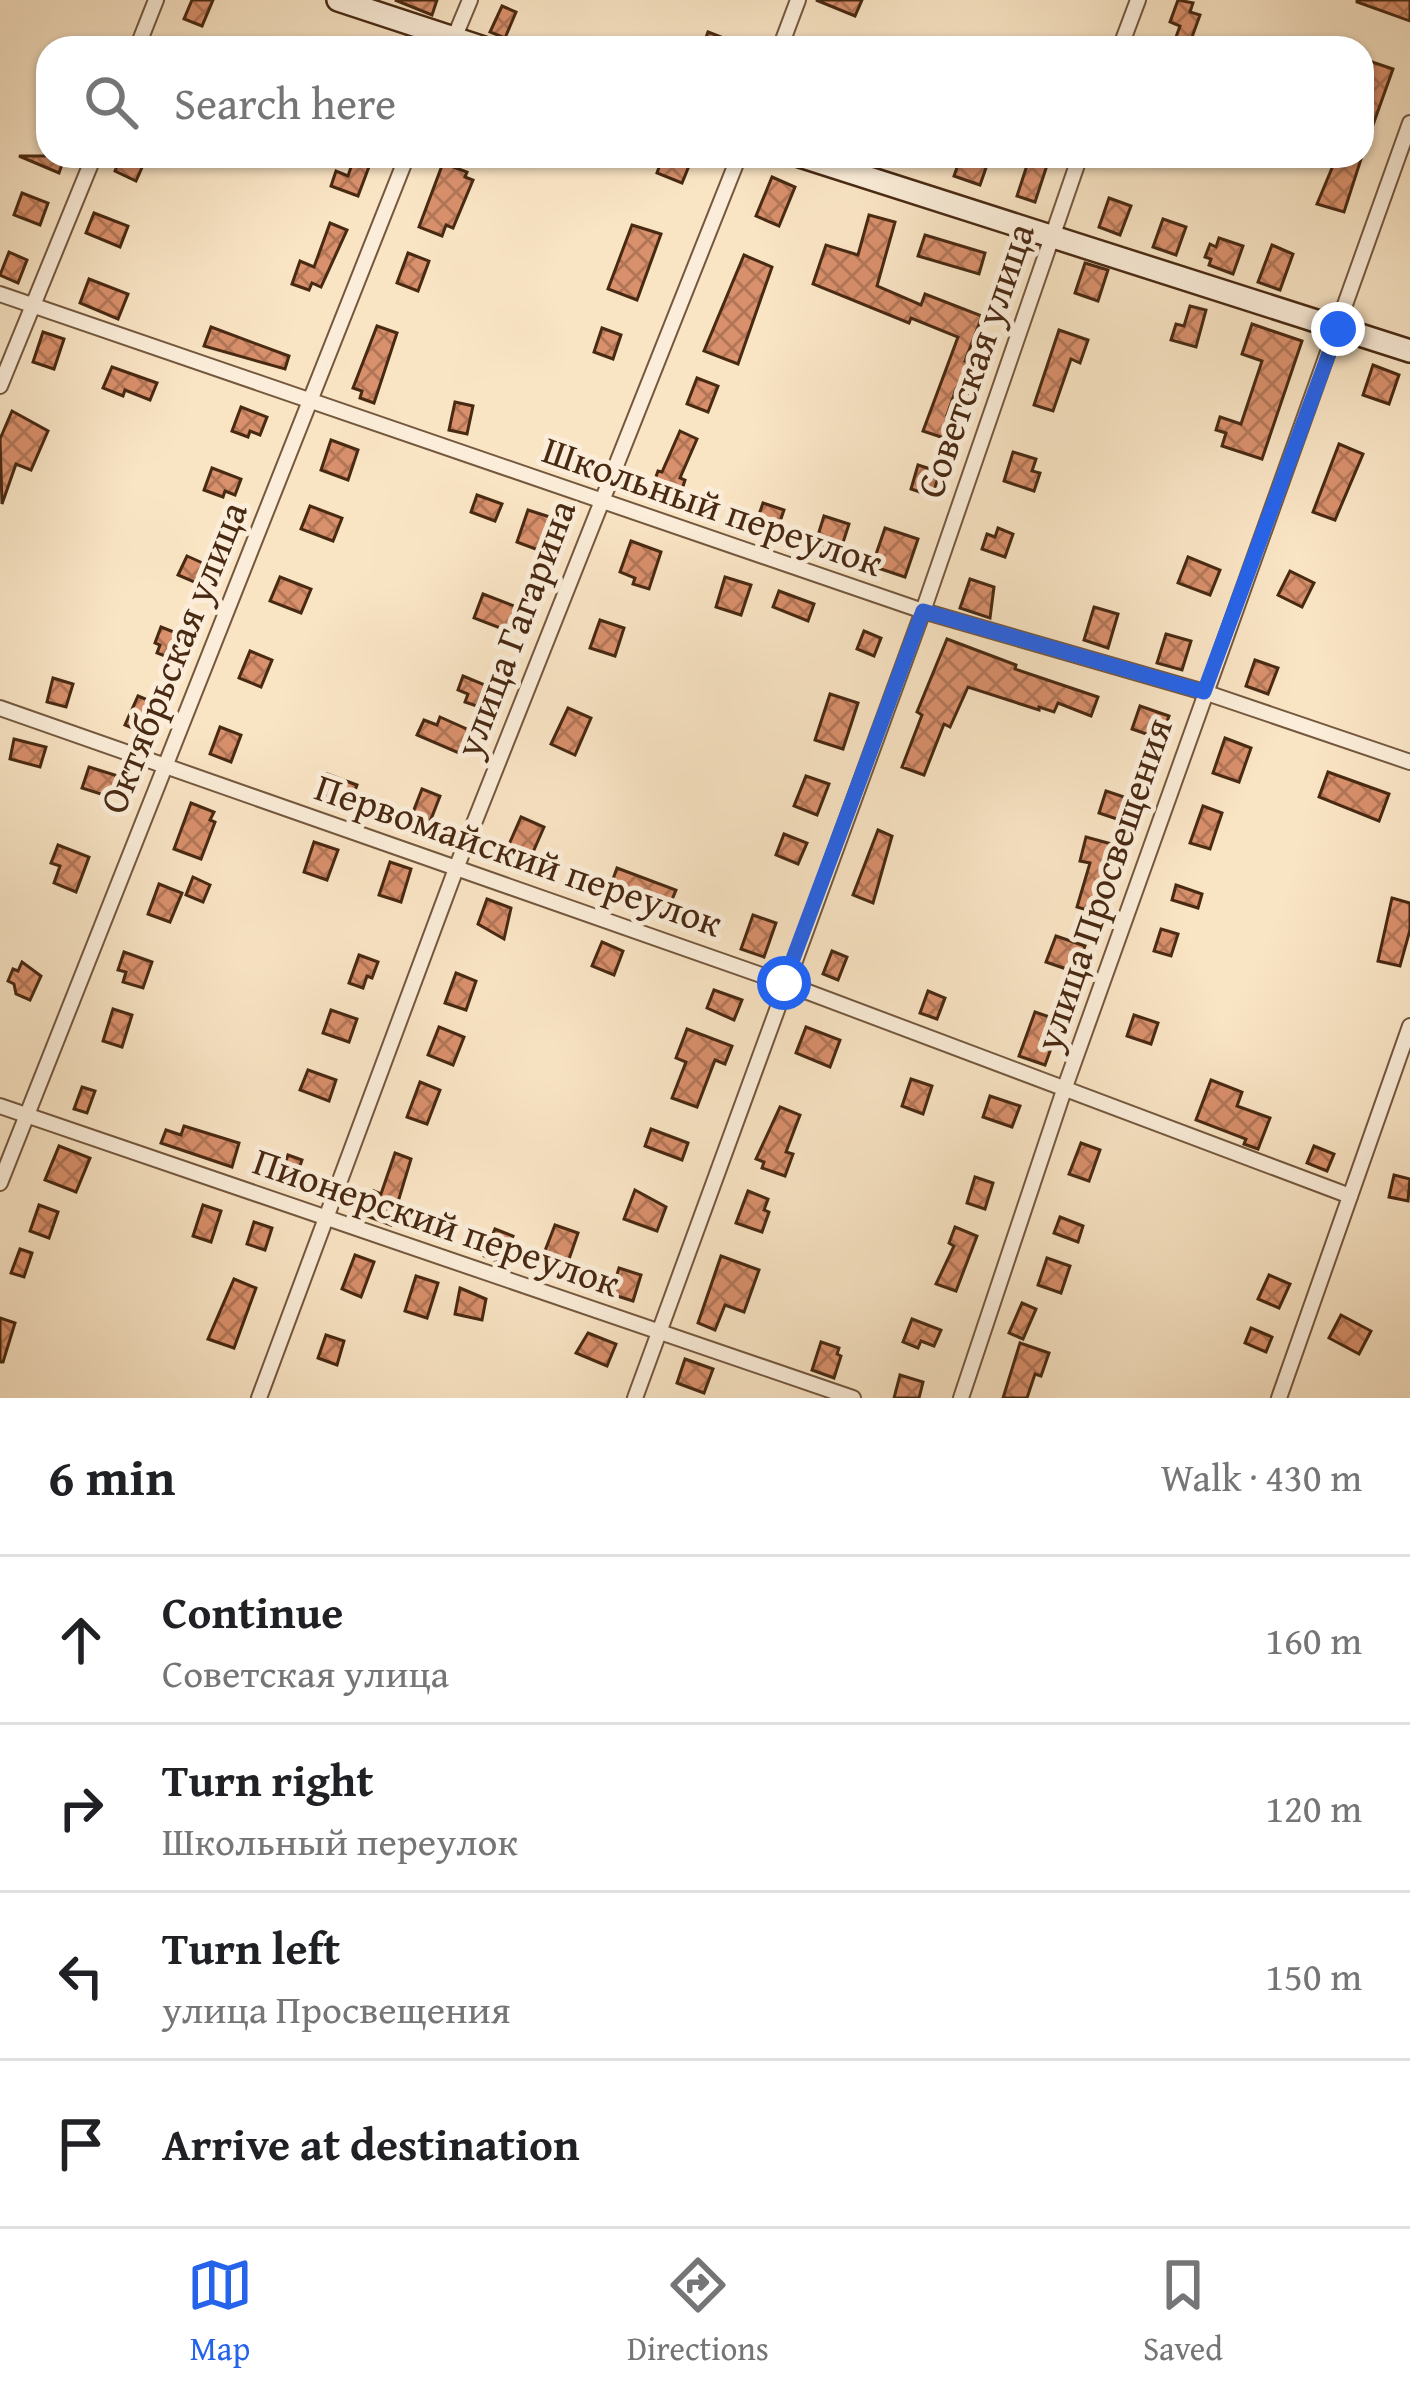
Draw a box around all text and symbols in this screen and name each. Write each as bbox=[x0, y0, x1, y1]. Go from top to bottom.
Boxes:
search box bbox=[36, 36, 1374, 168]
icon: search bbox=[78, 69, 144, 135]
text: Search here bbox=[174, 70, 396, 135]
street label: Советская улица bbox=[900, 215, 1048, 505]
route end bbox=[1311, 302, 1365, 356]
street label: Школьный переулок bbox=[536, 420, 891, 590]
street label: улица Гагарина bbox=[438, 491, 589, 766]
street label: Октябрьская улица bbox=[83, 492, 261, 822]
street label: улица Просвещения bbox=[1018, 710, 1186, 1059]
street label: Первомайский переулок bbox=[308, 758, 731, 951]
route start bbox=[757, 956, 811, 1010]
street label: Пионерский переулок bbox=[246, 1132, 628, 1311]
text: 6 min bbox=[48, 1439, 175, 1514]
text: Walk · 430 m bbox=[1161, 1448, 1362, 1505]
text: Continue bbox=[162, 1579, 343, 1644]
icon: ahead bbox=[48, 1607, 114, 1673]
text: 160 m bbox=[1265, 1611, 1362, 1668]
text: Советская улица bbox=[162, 1644, 449, 1701]
text: Turn right bbox=[162, 1747, 374, 1812]
icon: right bbox=[48, 1775, 114, 1841]
text: 120 m bbox=[1265, 1779, 1362, 1836]
text: Школьный переулок bbox=[162, 1812, 518, 1869]
text: Turn left bbox=[162, 1915, 340, 1980]
icon: left bbox=[48, 1943, 114, 2009]
text: 150 m bbox=[1265, 1947, 1362, 2004]
text: улица Просвещения bbox=[162, 1980, 511, 2037]
icon: arrive bbox=[48, 2111, 114, 2177]
text: Arrive at destination bbox=[162, 2111, 580, 2176]
tab: Map bbox=[187, 2252, 253, 2372]
tab: Directions bbox=[627, 2252, 769, 2372]
tab: Saved bbox=[1143, 2252, 1223, 2372]

